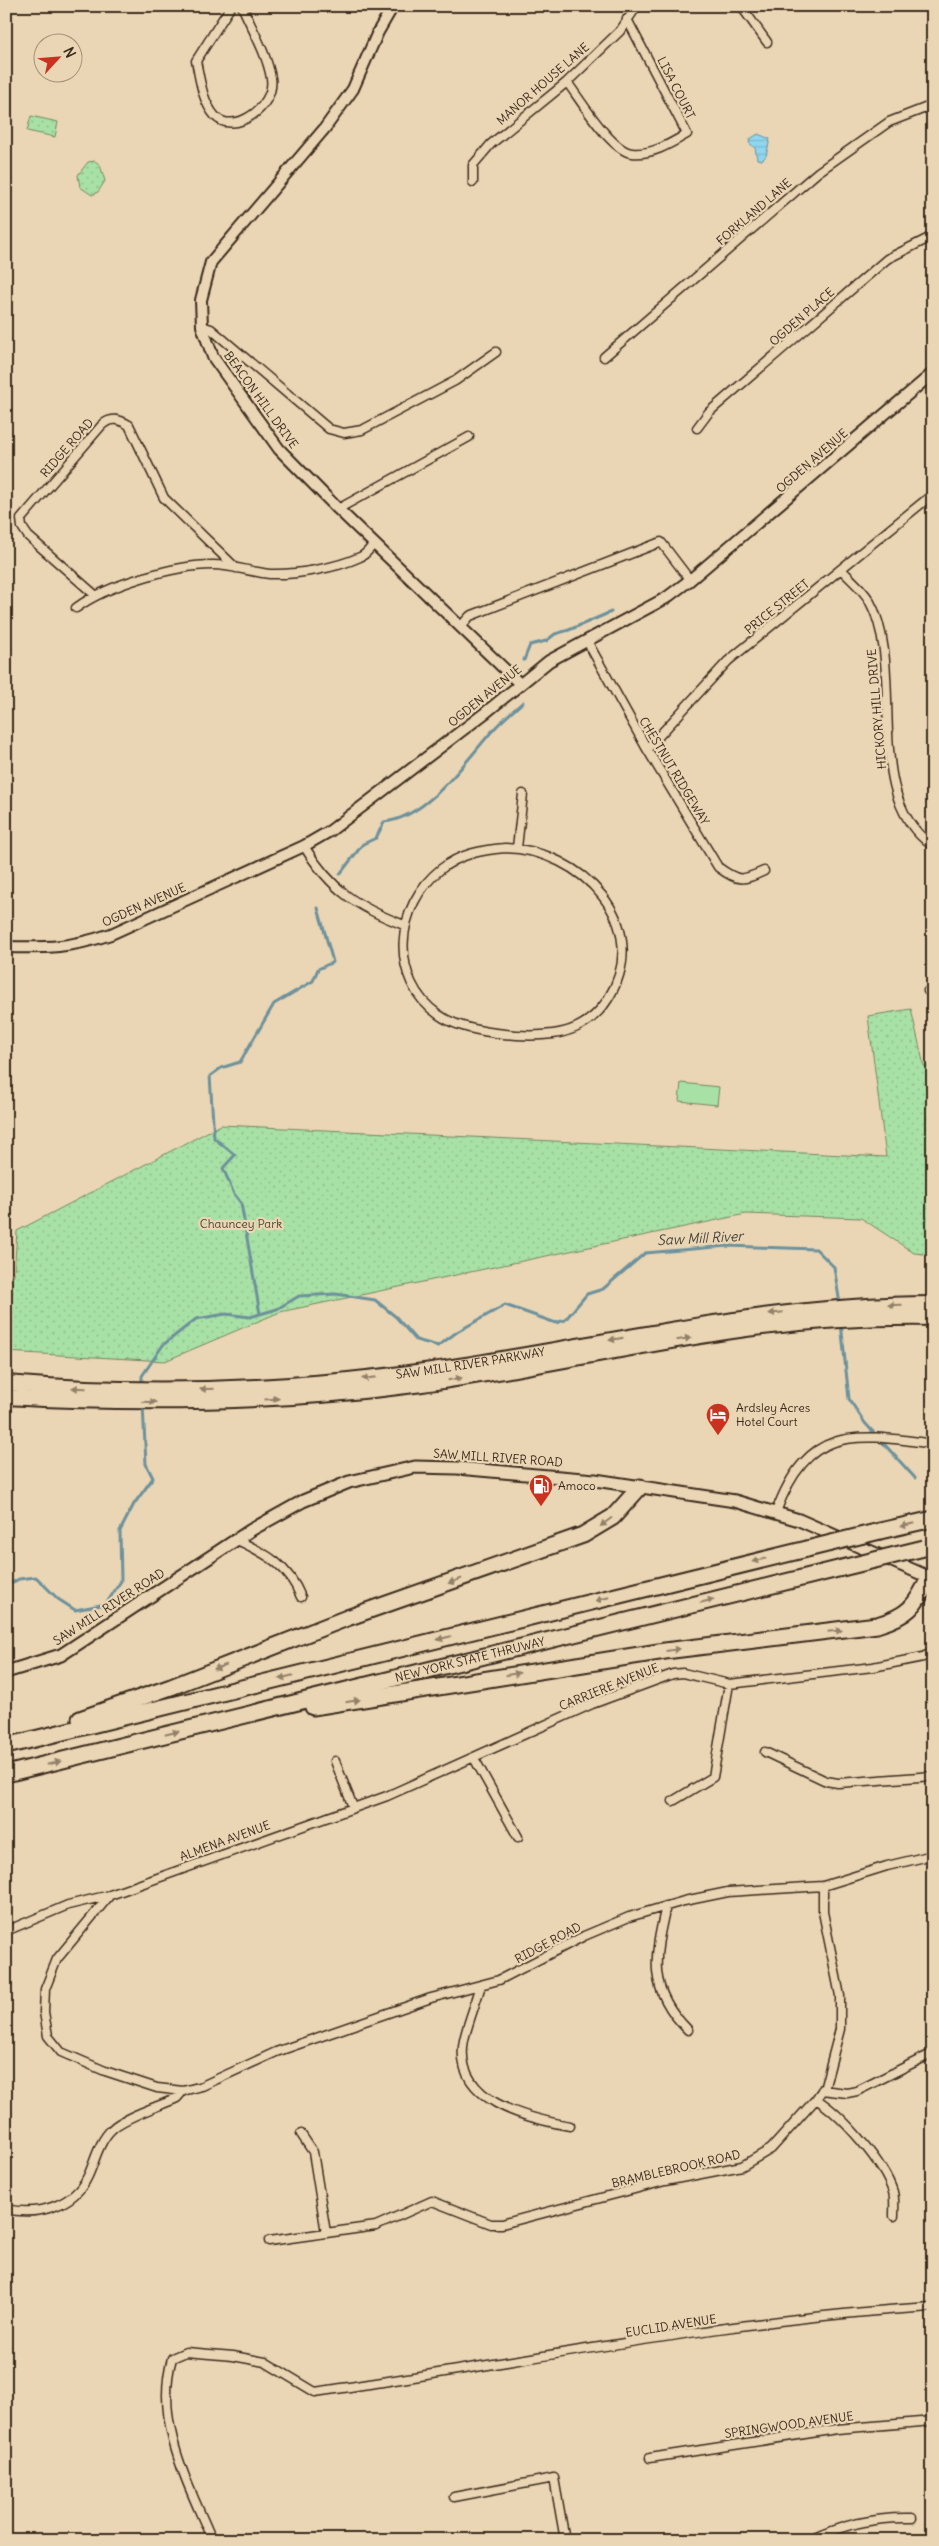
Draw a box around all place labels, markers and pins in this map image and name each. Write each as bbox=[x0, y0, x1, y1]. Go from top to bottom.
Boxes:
place label: Ardsley Acres Hotel Court bbox=[736, 1400, 810, 1429]
hotel icon: Ardsley Acres Hotel Court bbox=[705, 1402, 731, 1436]
fuel station icon: Amoco bbox=[528, 1473, 554, 1507]
place label: Amoco bbox=[558, 1478, 596, 1493]

